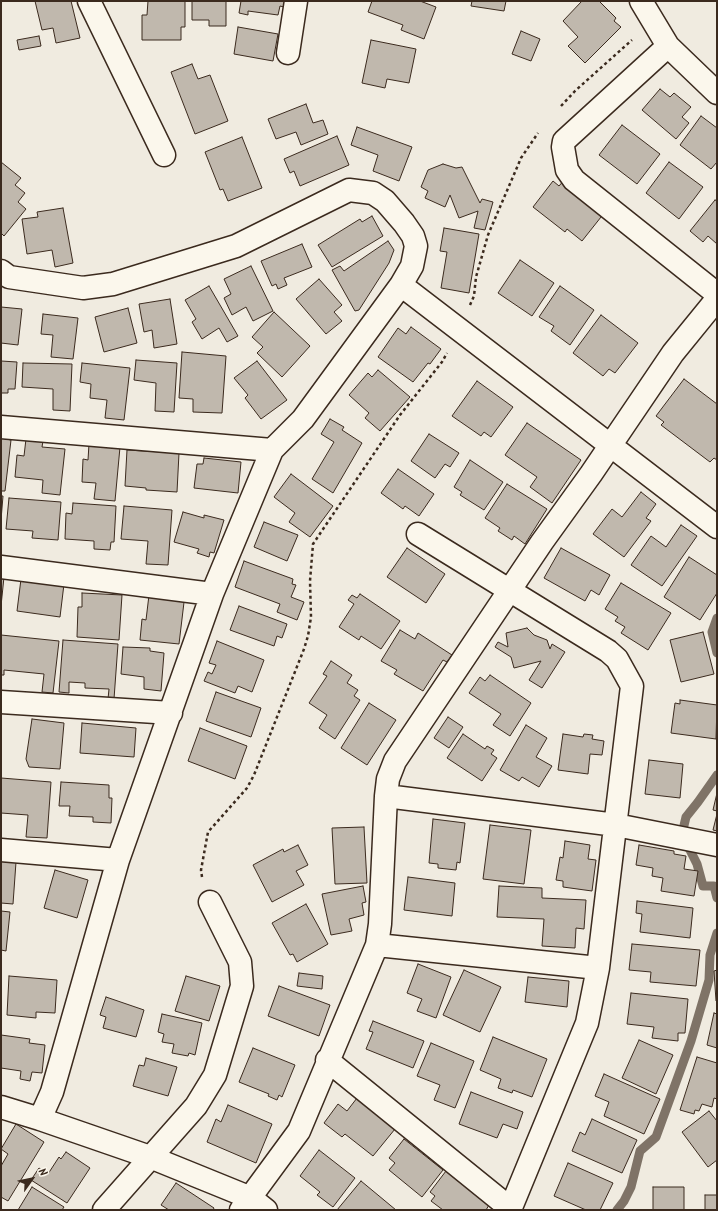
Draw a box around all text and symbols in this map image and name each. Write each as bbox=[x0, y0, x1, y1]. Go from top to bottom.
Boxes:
north arrow bbox=[12, 1159, 52, 1199]
text: N bbox=[33, 1165, 52, 1180]

